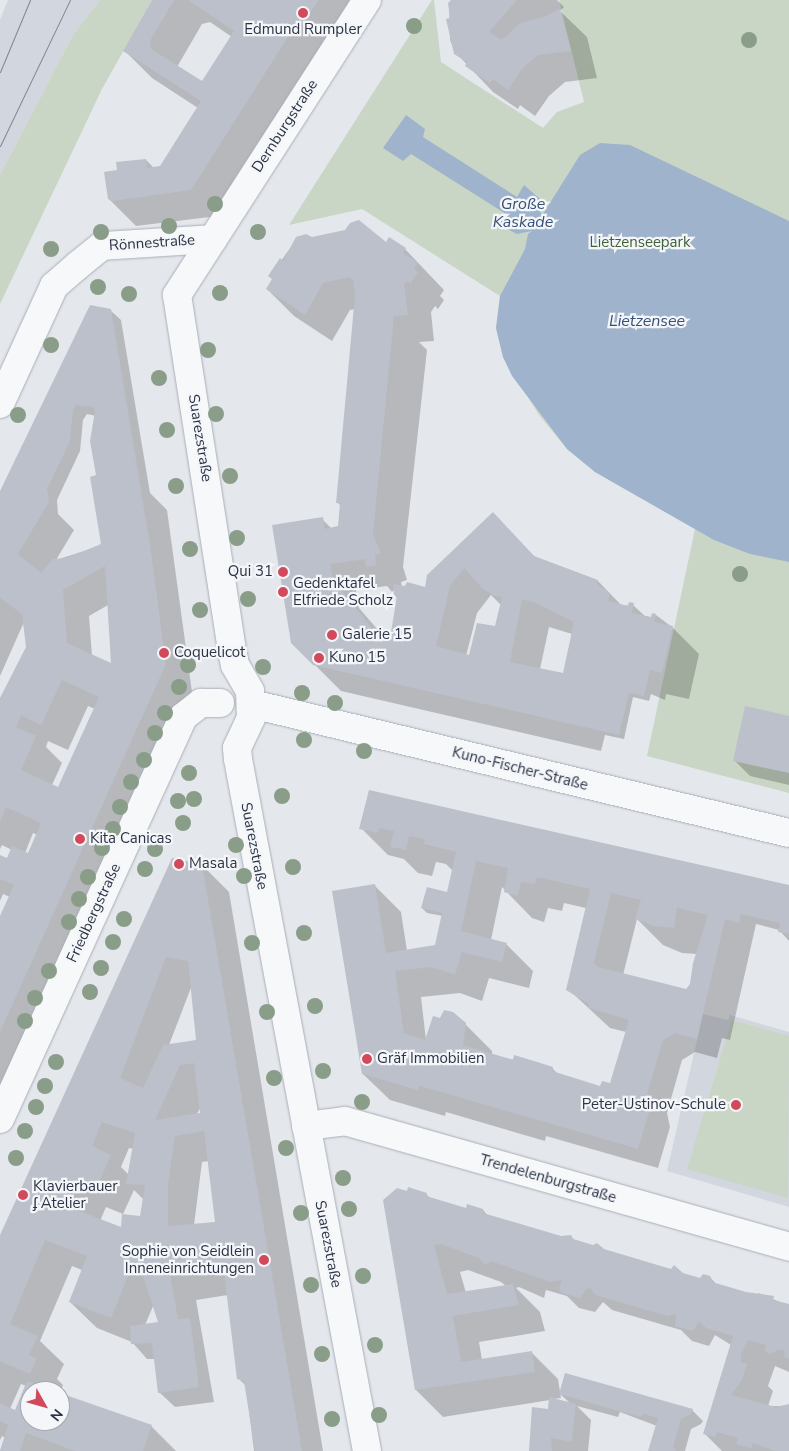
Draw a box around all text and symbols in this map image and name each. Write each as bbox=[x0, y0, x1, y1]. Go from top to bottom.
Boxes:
marker: Edmund Rumpler bbox=[297, 7, 309, 19]
place label: Edmund Rumpler bbox=[244, 21, 362, 39]
street label: Dernburgstraße bbox=[248, 76, 322, 176]
water label: Große Kaskade bbox=[493, 194, 553, 232]
street label: Rönnestraße bbox=[108, 231, 196, 255]
park label: Lietzenseepark bbox=[590, 234, 690, 252]
water label: Lietzensee bbox=[609, 311, 685, 331]
street label: Suarezstraße bbox=[184, 393, 216, 483]
place label: Qui 31 bbox=[228, 563, 273, 581]
marker: Qui 31 bbox=[277, 566, 289, 578]
place label: Gedenktafel Elfriede Scholz bbox=[293, 574, 393, 609]
marker: Gedenktafel Elfriede Scholz bbox=[277, 586, 289, 598]
place label: Galerie 15 bbox=[342, 626, 412, 644]
marker: Galerie 15 bbox=[326, 629, 338, 641]
place label: Coquelicot bbox=[174, 644, 245, 662]
marker: Coquelicot bbox=[158, 647, 170, 659]
place label: Kuno 15 bbox=[329, 649, 385, 667]
marker: Kuno 15 bbox=[313, 652, 325, 664]
street label: Kuno-Fischer-Straße bbox=[450, 743, 590, 795]
street label: Suarezstraße bbox=[237, 801, 271, 891]
place label: Kita Canicas bbox=[90, 830, 172, 848]
marker: Kita Canicas bbox=[74, 833, 86, 845]
place label: Masala bbox=[189, 855, 237, 873]
marker: Masala bbox=[173, 858, 185, 870]
street label: Friedbergstraße bbox=[63, 861, 125, 965]
place label: Gräf Immobilien bbox=[377, 1050, 484, 1068]
marker: Gräf Immobilien bbox=[361, 1053, 373, 1065]
place label: Peter-Ustinov-Schule bbox=[582, 1096, 726, 1114]
marker: Peter-Ustinov-Schule bbox=[730, 1099, 742, 1111]
street label: Trendelenburgstraße bbox=[478, 1151, 618, 1207]
place label: Klavierbauer ʄ Atelier bbox=[33, 1177, 118, 1212]
marker: Klavierbauer ʄ Atelier bbox=[17, 1189, 29, 1201]
street label: Suarezstraße bbox=[311, 1199, 345, 1289]
place label: Sophie von Seidlein Inneneinrichtungen bbox=[122, 1242, 254, 1277]
marker: Sophie von Seidlein Inneneinrichtungen bbox=[258, 1254, 270, 1266]
north arrow bbox=[20, 1381, 70, 1431]
text: N bbox=[46, 1405, 67, 1425]

